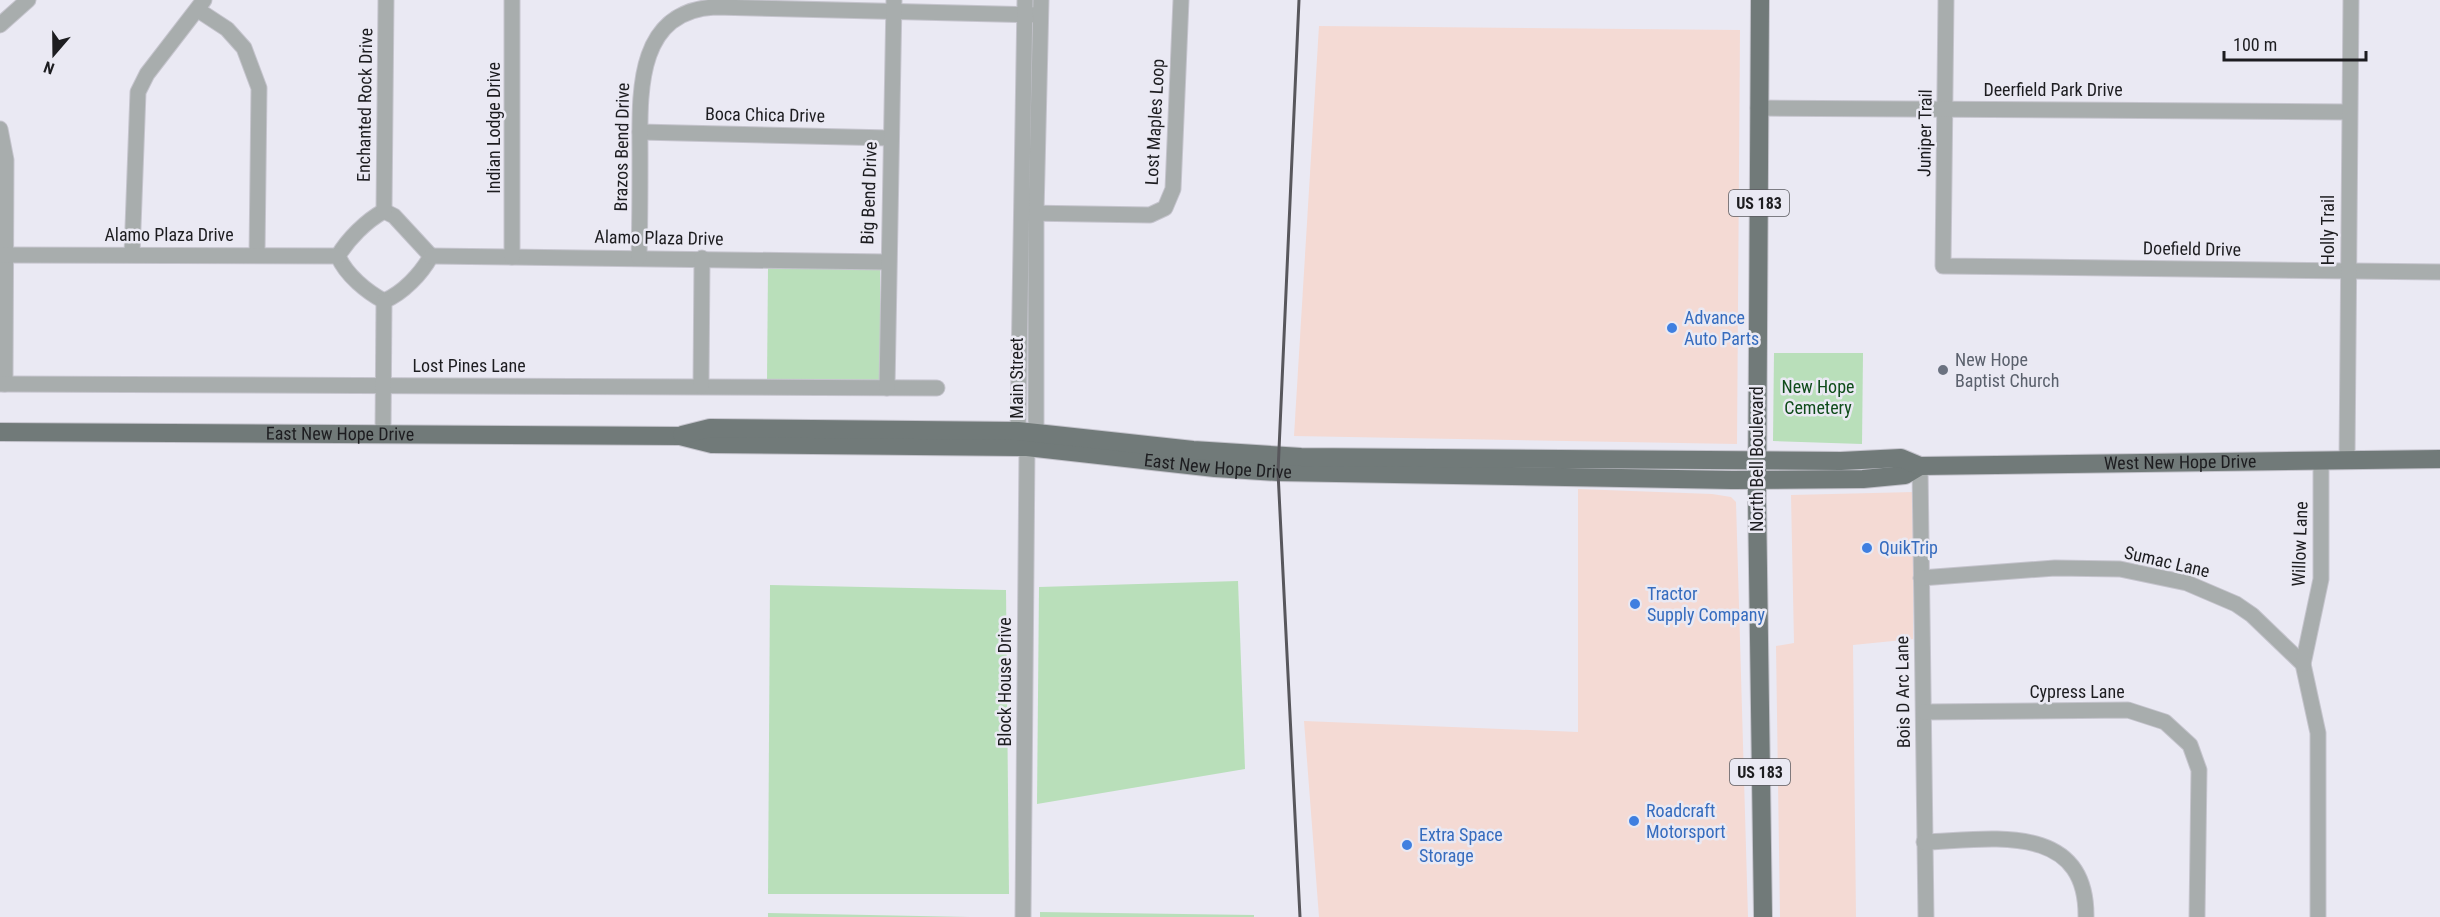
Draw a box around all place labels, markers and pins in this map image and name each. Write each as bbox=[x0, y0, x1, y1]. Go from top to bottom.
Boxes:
place label: Advance Auto Parts bbox=[1684, 307, 1759, 349]
marker: Advance Auto Parts bbox=[1665, 321, 1679, 335]
place label: New Hope Baptist Church bbox=[1955, 349, 2059, 391]
marker: New Hope Baptist Church bbox=[1936, 363, 1950, 377]
place label: QuikTrip bbox=[1879, 537, 1938, 558]
marker: QuikTrip bbox=[1860, 541, 1874, 555]
place label: Tractor Supply Company bbox=[1647, 583, 1766, 625]
marker: Tractor Supply Company bbox=[1628, 597, 1642, 611]
place label: Roadcraft Motorsport bbox=[1646, 800, 1726, 842]
marker: Roadcraft Motorsport bbox=[1627, 814, 1641, 828]
place label: Extra Space Storage bbox=[1419, 824, 1503, 866]
marker: Extra Space Storage bbox=[1400, 838, 1414, 852]

